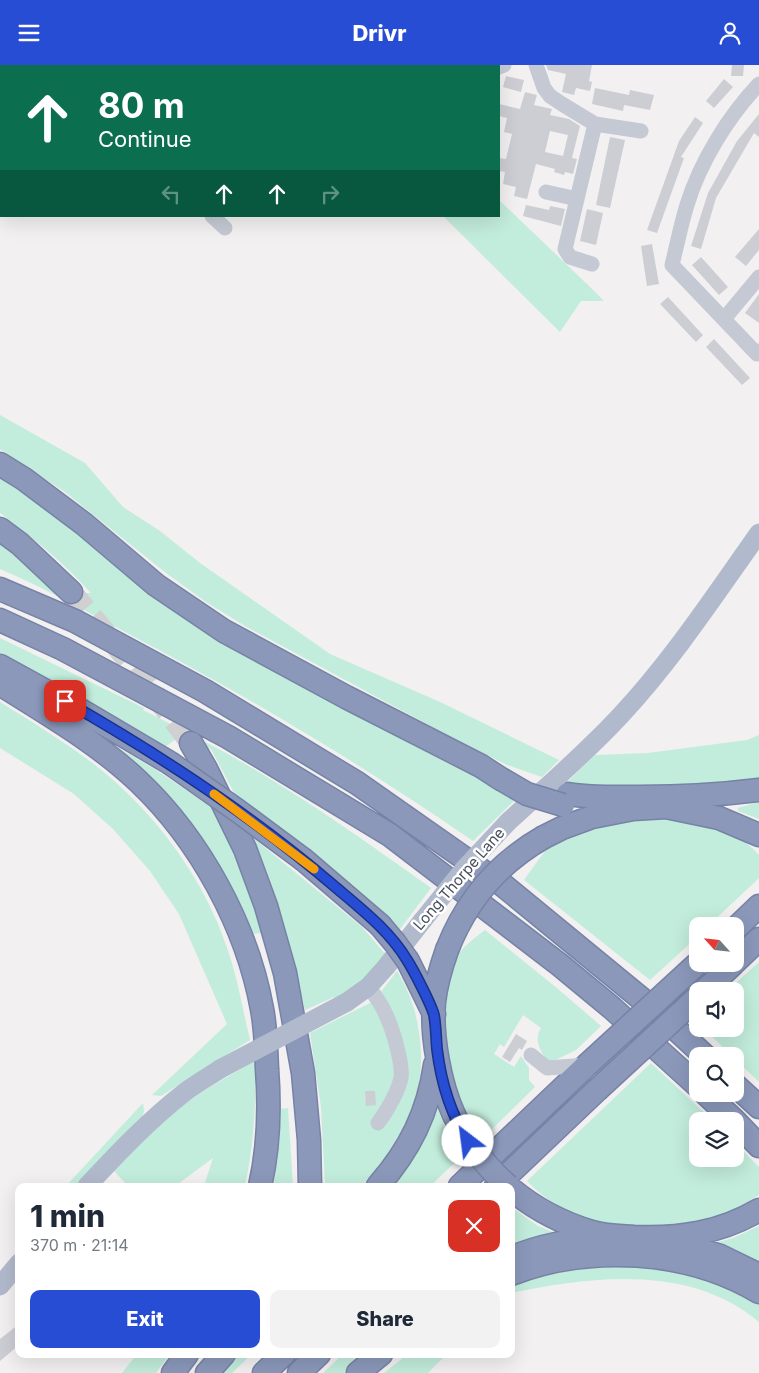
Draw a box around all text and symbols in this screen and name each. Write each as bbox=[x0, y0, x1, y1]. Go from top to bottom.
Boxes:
icon: menu bbox=[15, 19, 43, 47]
icon: person bbox=[716, 19, 744, 47]
text: Drivr bbox=[352, 20, 407, 46]
text: 80 m bbox=[98, 84, 185, 126]
icon: ahead bbox=[15, 85, 80, 150]
text: Continue bbox=[98, 126, 192, 152]
icon: left bbox=[157, 180, 185, 208]
icon: ahead bbox=[210, 180, 238, 208]
icon: ahead bbox=[263, 180, 291, 208]
icon: right bbox=[316, 180, 344, 208]
pin bbox=[44, 680, 86, 722]
icon: arrive bbox=[51, 687, 79, 715]
street label: Long Thorpe Lane bbox=[409, 823, 508, 934]
north arrow bbox=[689, 917, 744, 973]
map controls bbox=[689, 917, 744, 1167]
button: sound bbox=[689, 982, 744, 1037]
button: search bbox=[689, 1047, 744, 1102]
button: layers bbox=[689, 1112, 744, 1167]
position arrow bbox=[441, 1114, 493, 1166]
text: 1 min bbox=[30, 1198, 105, 1234]
button: close bbox=[448, 1200, 500, 1252]
text: 370 m · 21:14 bbox=[30, 1235, 129, 1255]
button: Exit bbox=[30, 1290, 260, 1348]
button: Share bbox=[270, 1290, 500, 1348]

